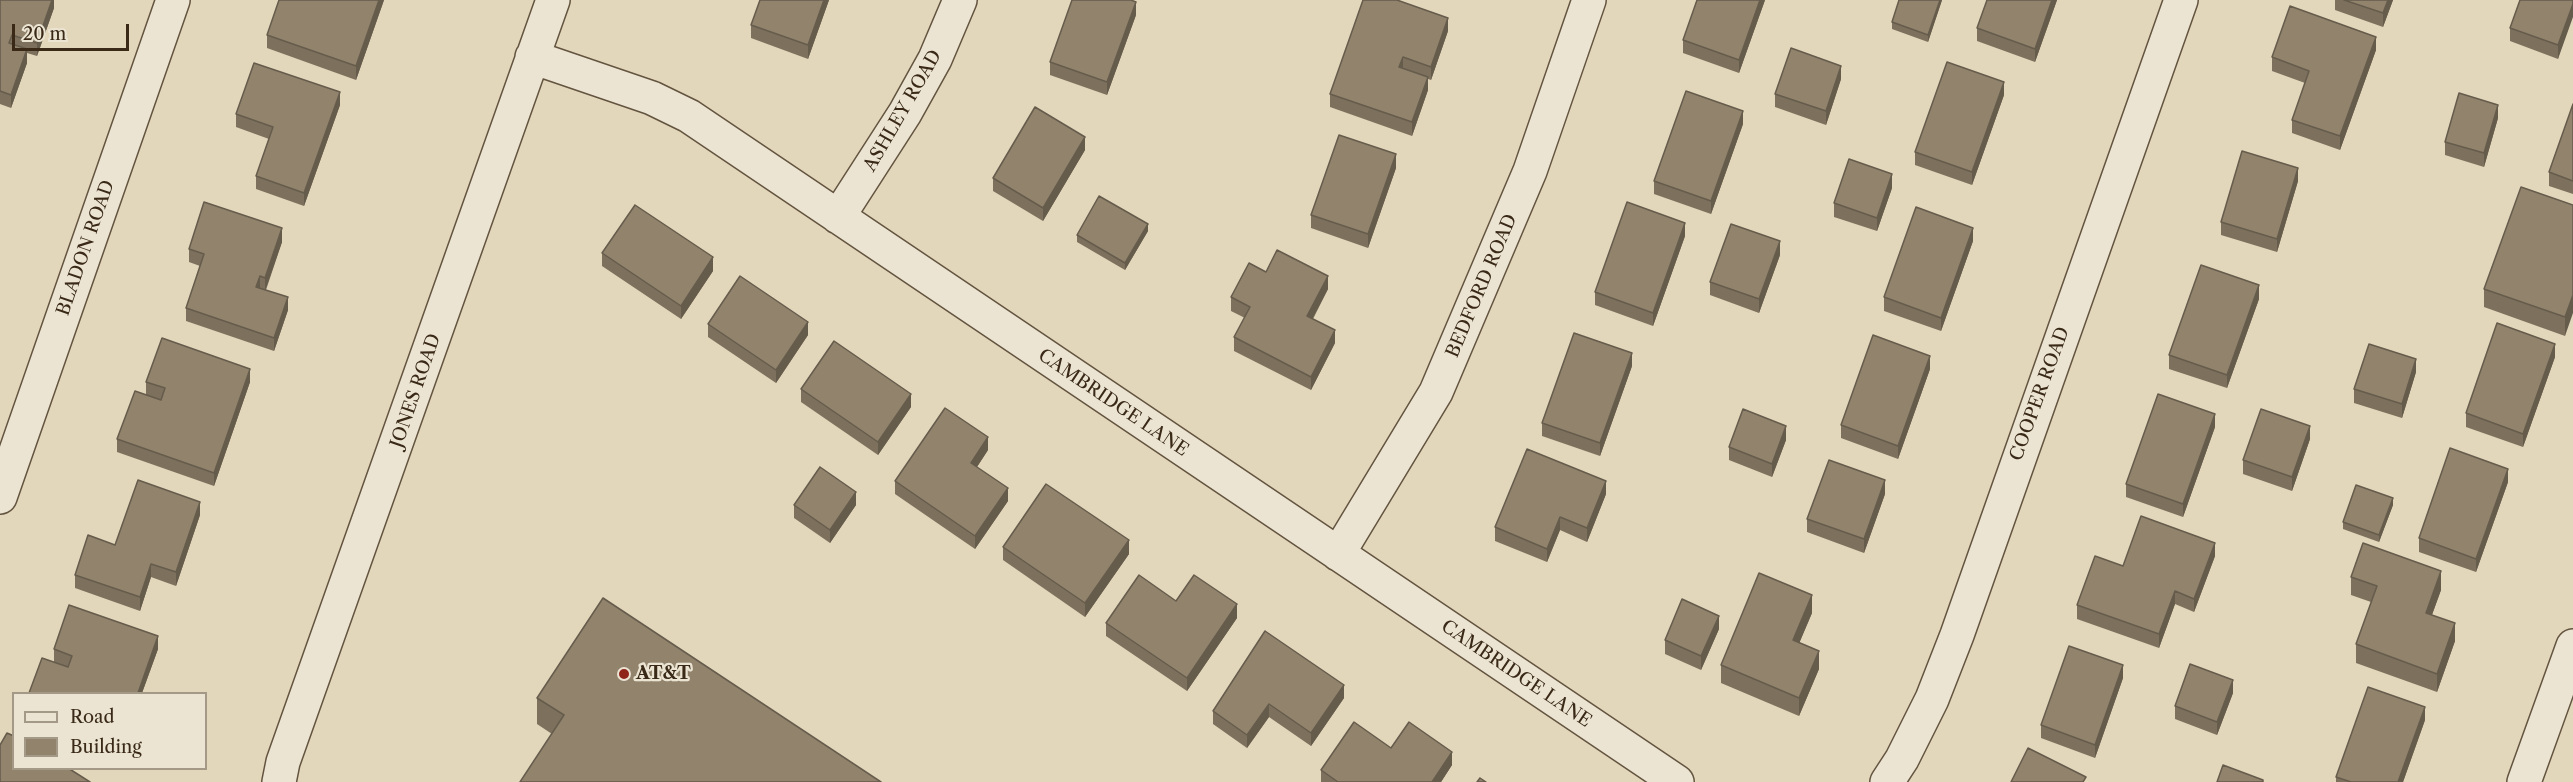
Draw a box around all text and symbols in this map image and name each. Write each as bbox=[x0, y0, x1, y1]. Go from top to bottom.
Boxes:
scale bar bbox=[15, 12, 132, 50]
text: 20 m bbox=[23, 23, 66, 45]
street label: ASHLEY ROAD bbox=[860, 46, 946, 176]
street label: BLADON ROAD bbox=[53, 177, 119, 319]
street label: BEDFORD ROAD bbox=[1442, 211, 1522, 361]
street label: COOPER ROAD bbox=[2006, 324, 2074, 464]
street label: JONES ROAD bbox=[386, 331, 446, 451]
street label: CAMBRIDGE LANE bbox=[1034, 345, 1192, 461]
street label: CAMBRIDGE LANE bbox=[1437, 616, 1595, 732]
place label: AT&T bbox=[636, 663, 691, 685]
marker: AT&T bbox=[617, 667, 631, 681]
legend bbox=[12, 692, 207, 770]
text: Road bbox=[70, 706, 115, 728]
text: Building bbox=[70, 736, 142, 758]

